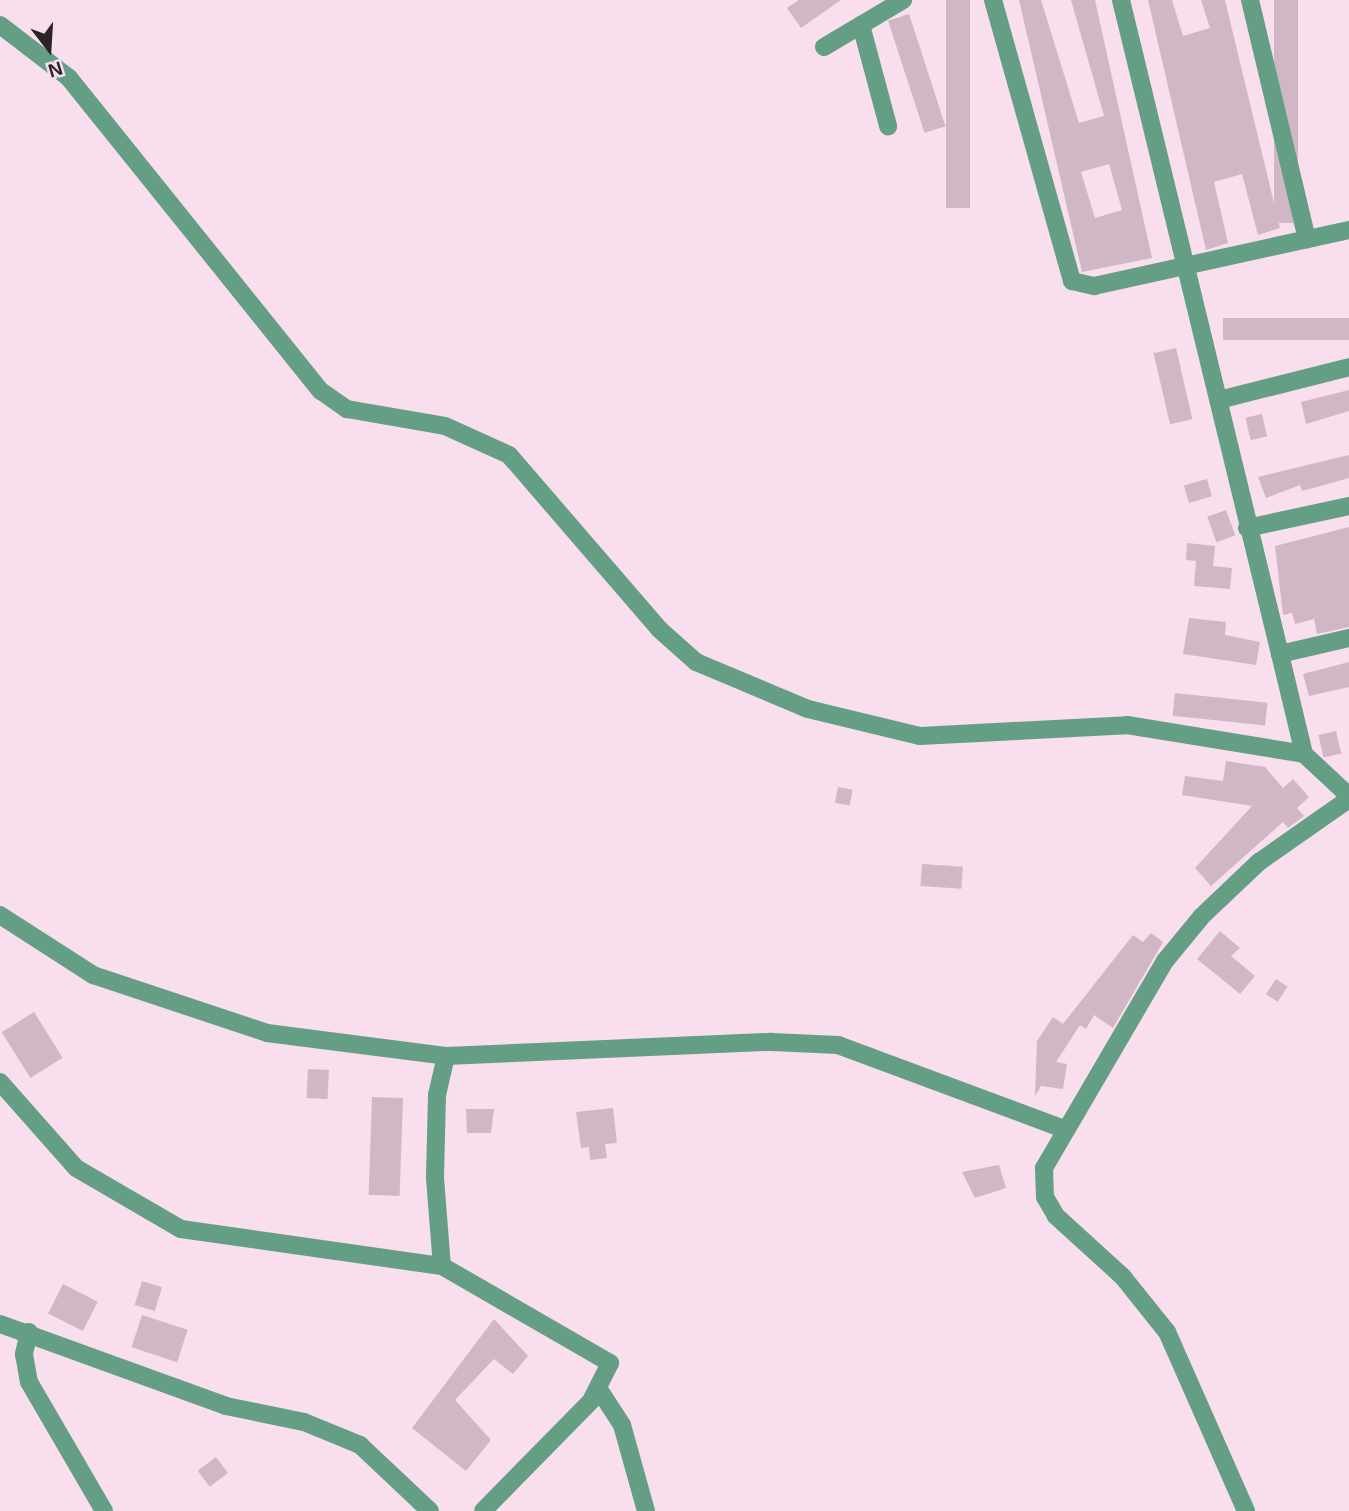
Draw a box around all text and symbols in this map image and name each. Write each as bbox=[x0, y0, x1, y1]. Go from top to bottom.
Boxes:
north arrow bbox=[14, 14, 84, 84]
text: N bbox=[46, 58, 65, 82]

